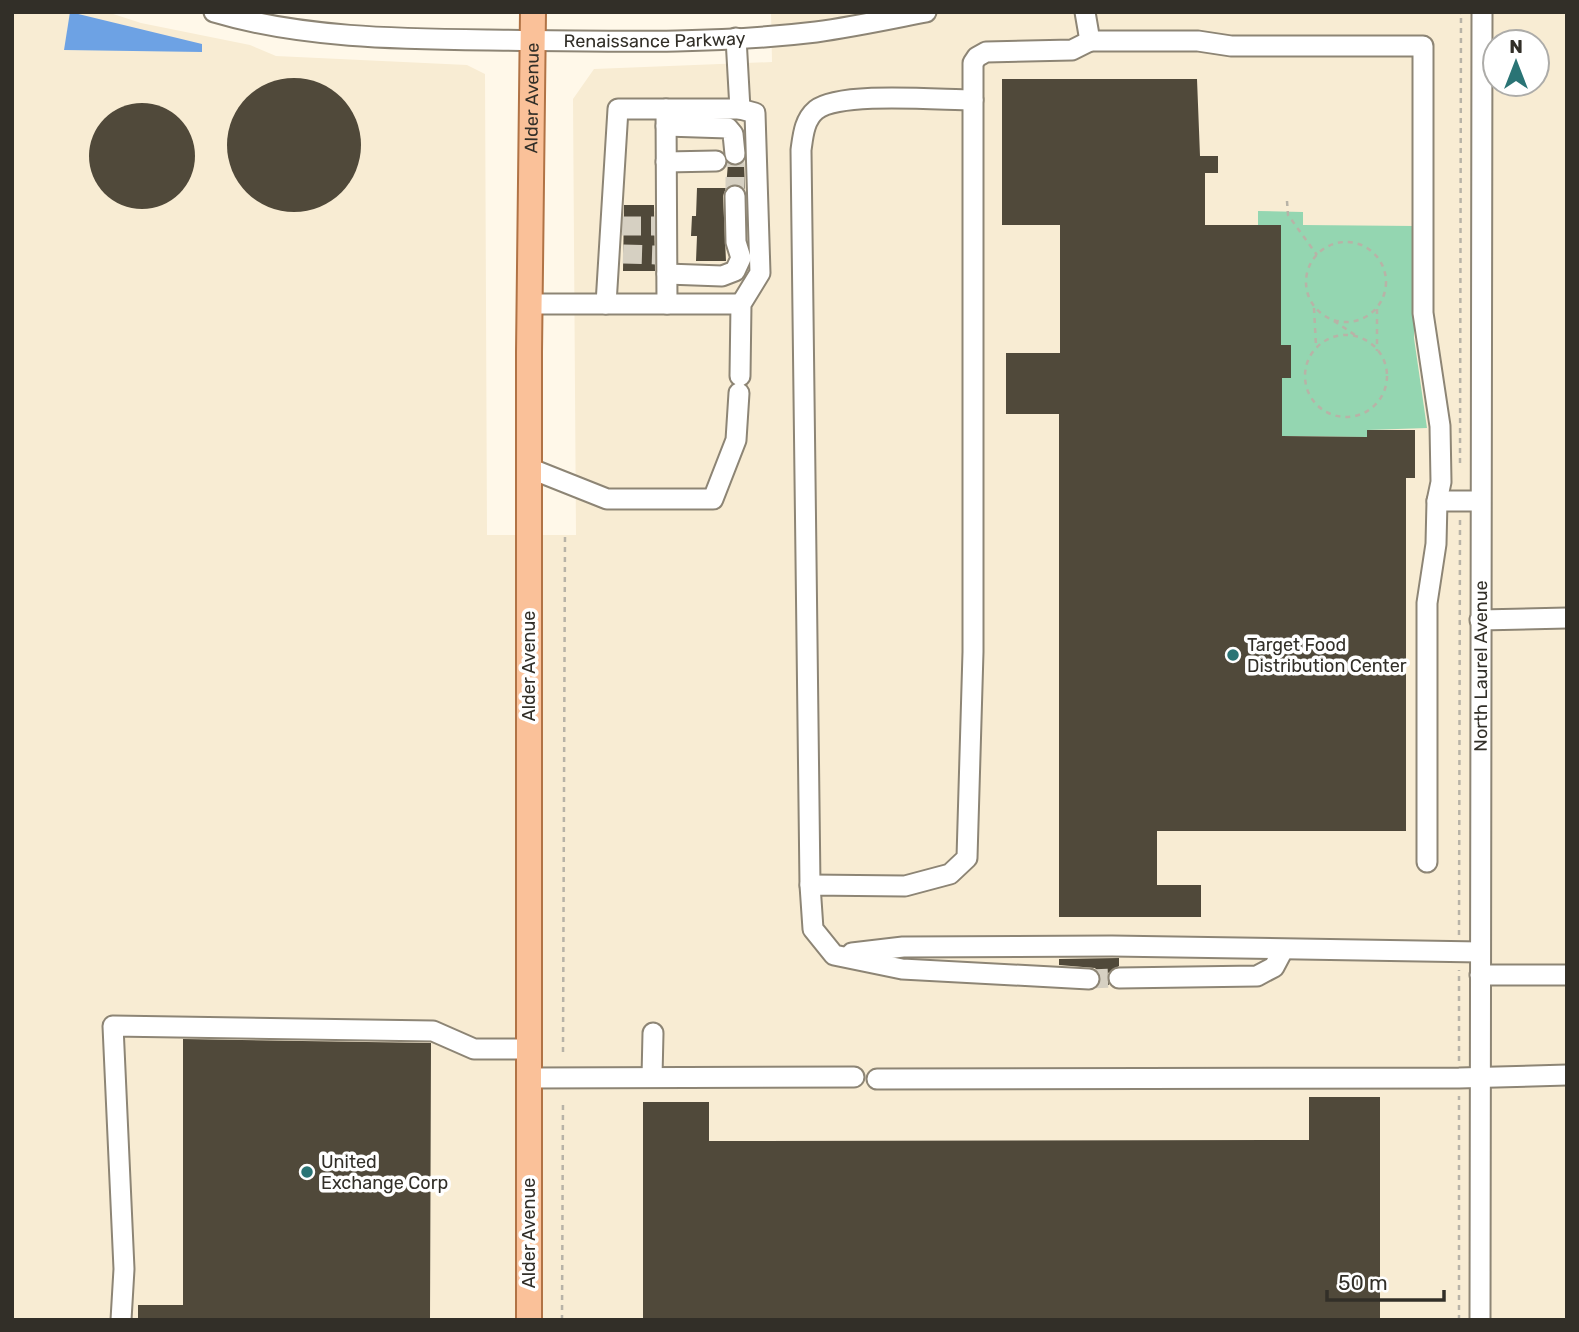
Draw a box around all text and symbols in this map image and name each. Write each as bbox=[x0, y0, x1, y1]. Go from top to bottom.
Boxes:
street label: Renaissance Parkway bbox=[564, 27, 746, 52]
north arrow bbox=[1481, 28, 1551, 98]
text: N bbox=[1509, 35, 1523, 58]
street label: Alder Avenue bbox=[520, 43, 544, 154]
street label: North Laurel Avenue bbox=[1470, 580, 1492, 752]
street label: Alder Avenue bbox=[518, 611, 540, 721]
place label: Target Food Distribution Center bbox=[1247, 634, 1407, 677]
marker: Target Food Distribution Center bbox=[1225, 647, 1241, 663]
place label: United Exchange Corp bbox=[321, 1151, 448, 1194]
marker: United Exchange Corp bbox=[299, 1164, 315, 1180]
street label: Alder Avenue bbox=[518, 1178, 540, 1288]
scale bar bbox=[1327, 1258, 1444, 1302]
text: 50 m bbox=[1338, 1270, 1388, 1295]

